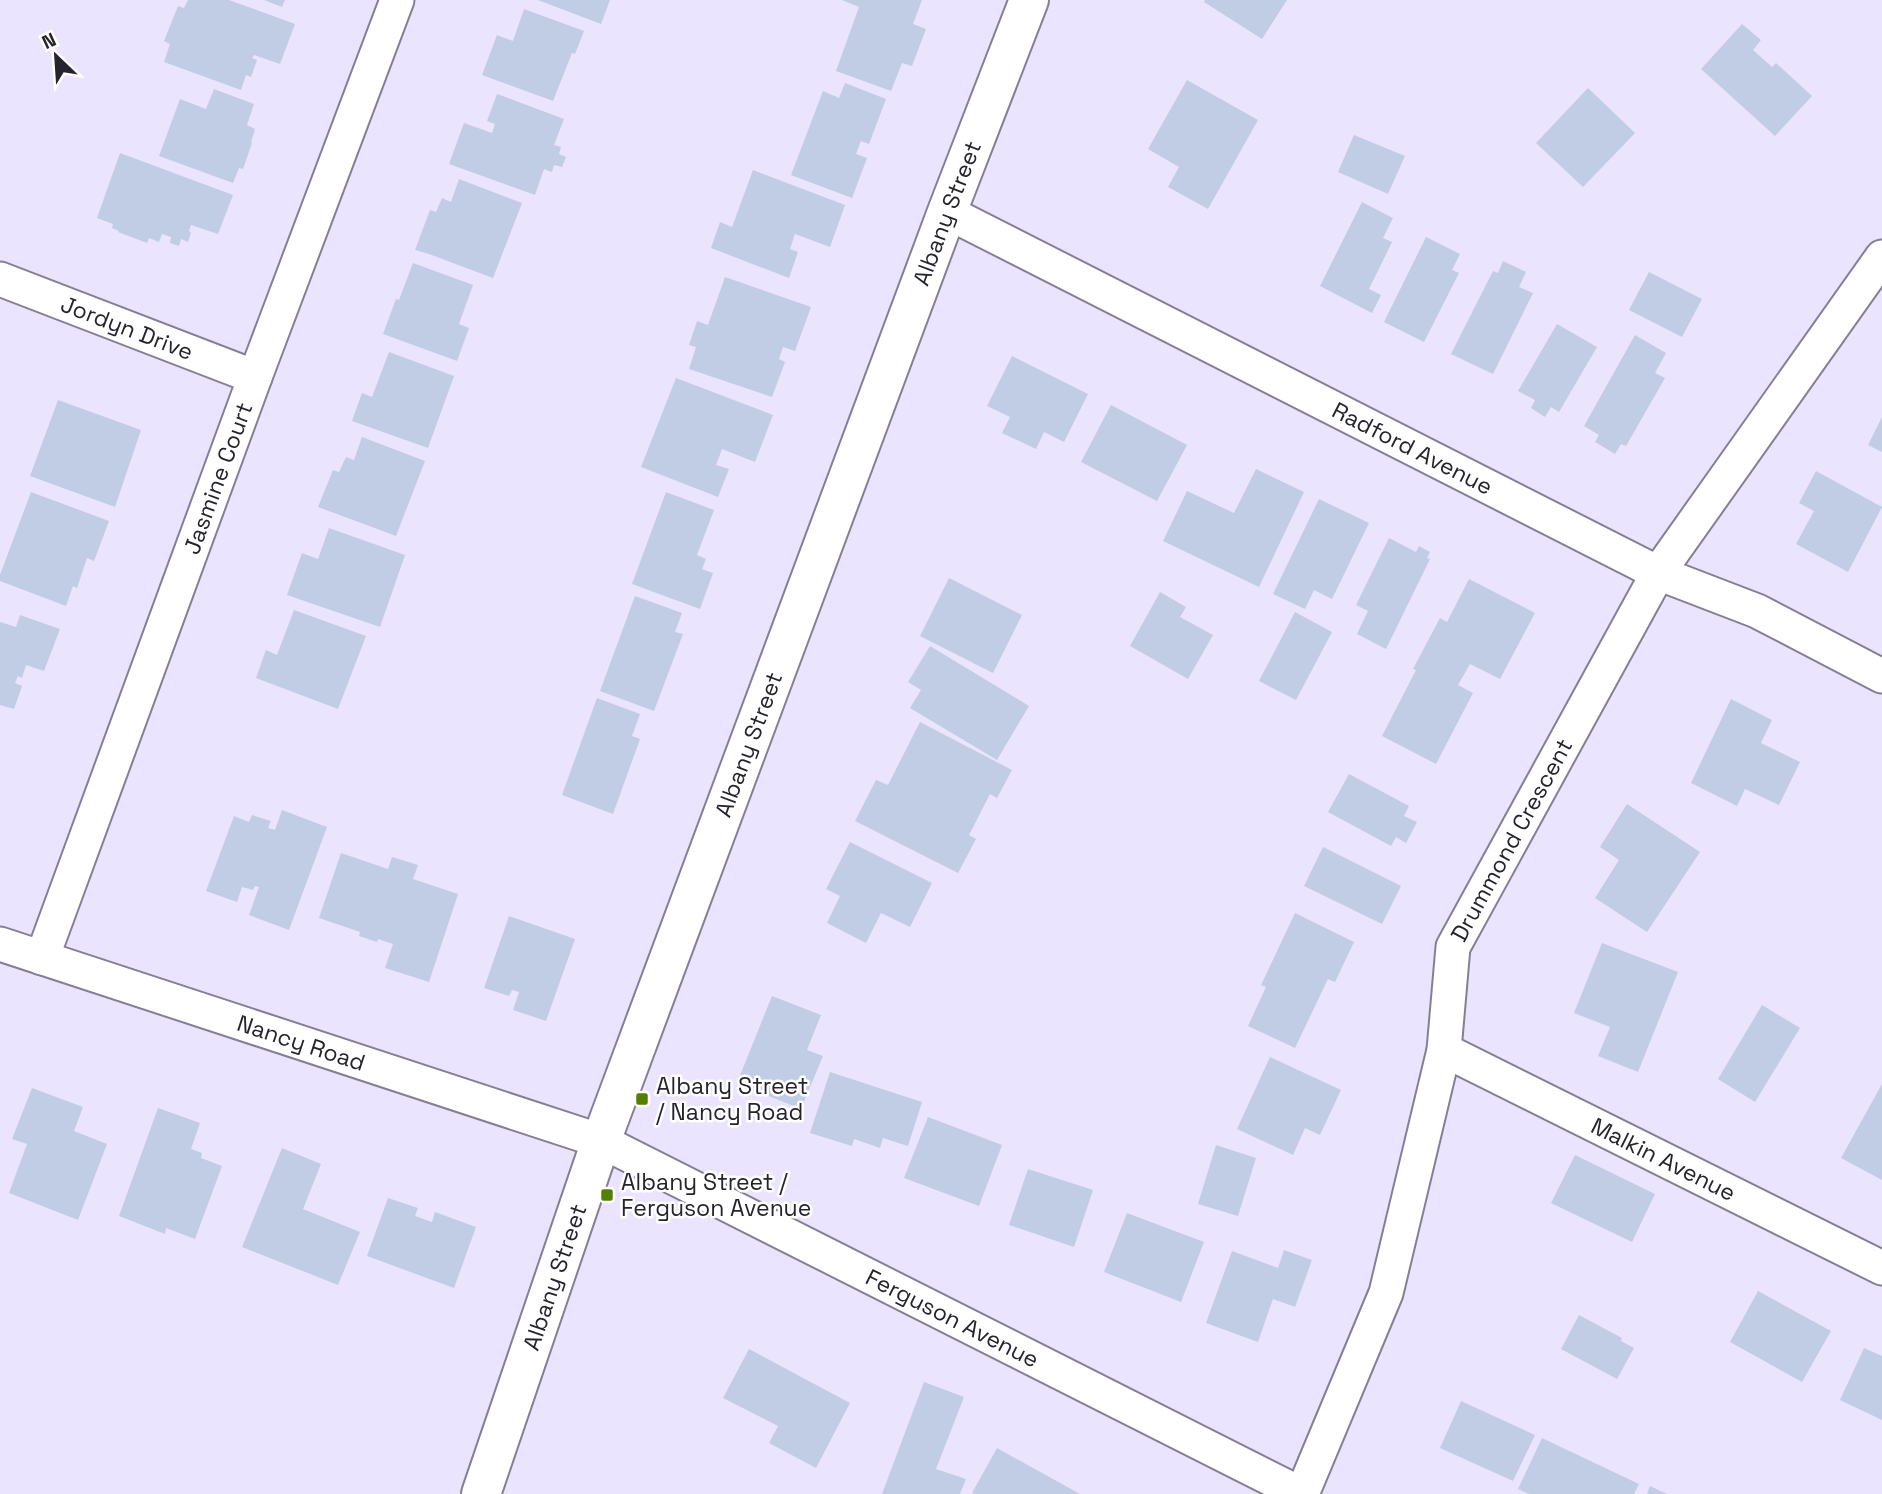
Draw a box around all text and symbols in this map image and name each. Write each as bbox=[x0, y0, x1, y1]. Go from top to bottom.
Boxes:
north arrow bbox=[21, 21, 91, 91]
text: N bbox=[38, 27, 60, 55]
street label: Albany Street bbox=[906, 137, 988, 290]
street label: Jordyn Drive bbox=[56, 289, 197, 367]
street label: Radford Avenue bbox=[1327, 395, 1498, 502]
street label: Jasmine Court bbox=[176, 398, 259, 558]
street label: Albany Street bbox=[708, 668, 789, 821]
street label: Drummond Crescent bbox=[1444, 733, 1579, 947]
street label: Nancy Road bbox=[233, 1008, 369, 1078]
place label: Albany Street / Nancy Road bbox=[656, 1071, 808, 1127]
marker: Albany Street / Nancy Road bbox=[634, 1091, 650, 1107]
street label: Malkin Avenue bbox=[1586, 1111, 1741, 1208]
place label: Albany Street / Ferguson Avenue bbox=[621, 1167, 811, 1223]
marker: Albany Street / Ferguson Avenue bbox=[599, 1187, 615, 1203]
street label: Albany Street bbox=[516, 1200, 593, 1354]
street label: Ferguson Avenue bbox=[861, 1262, 1044, 1374]

